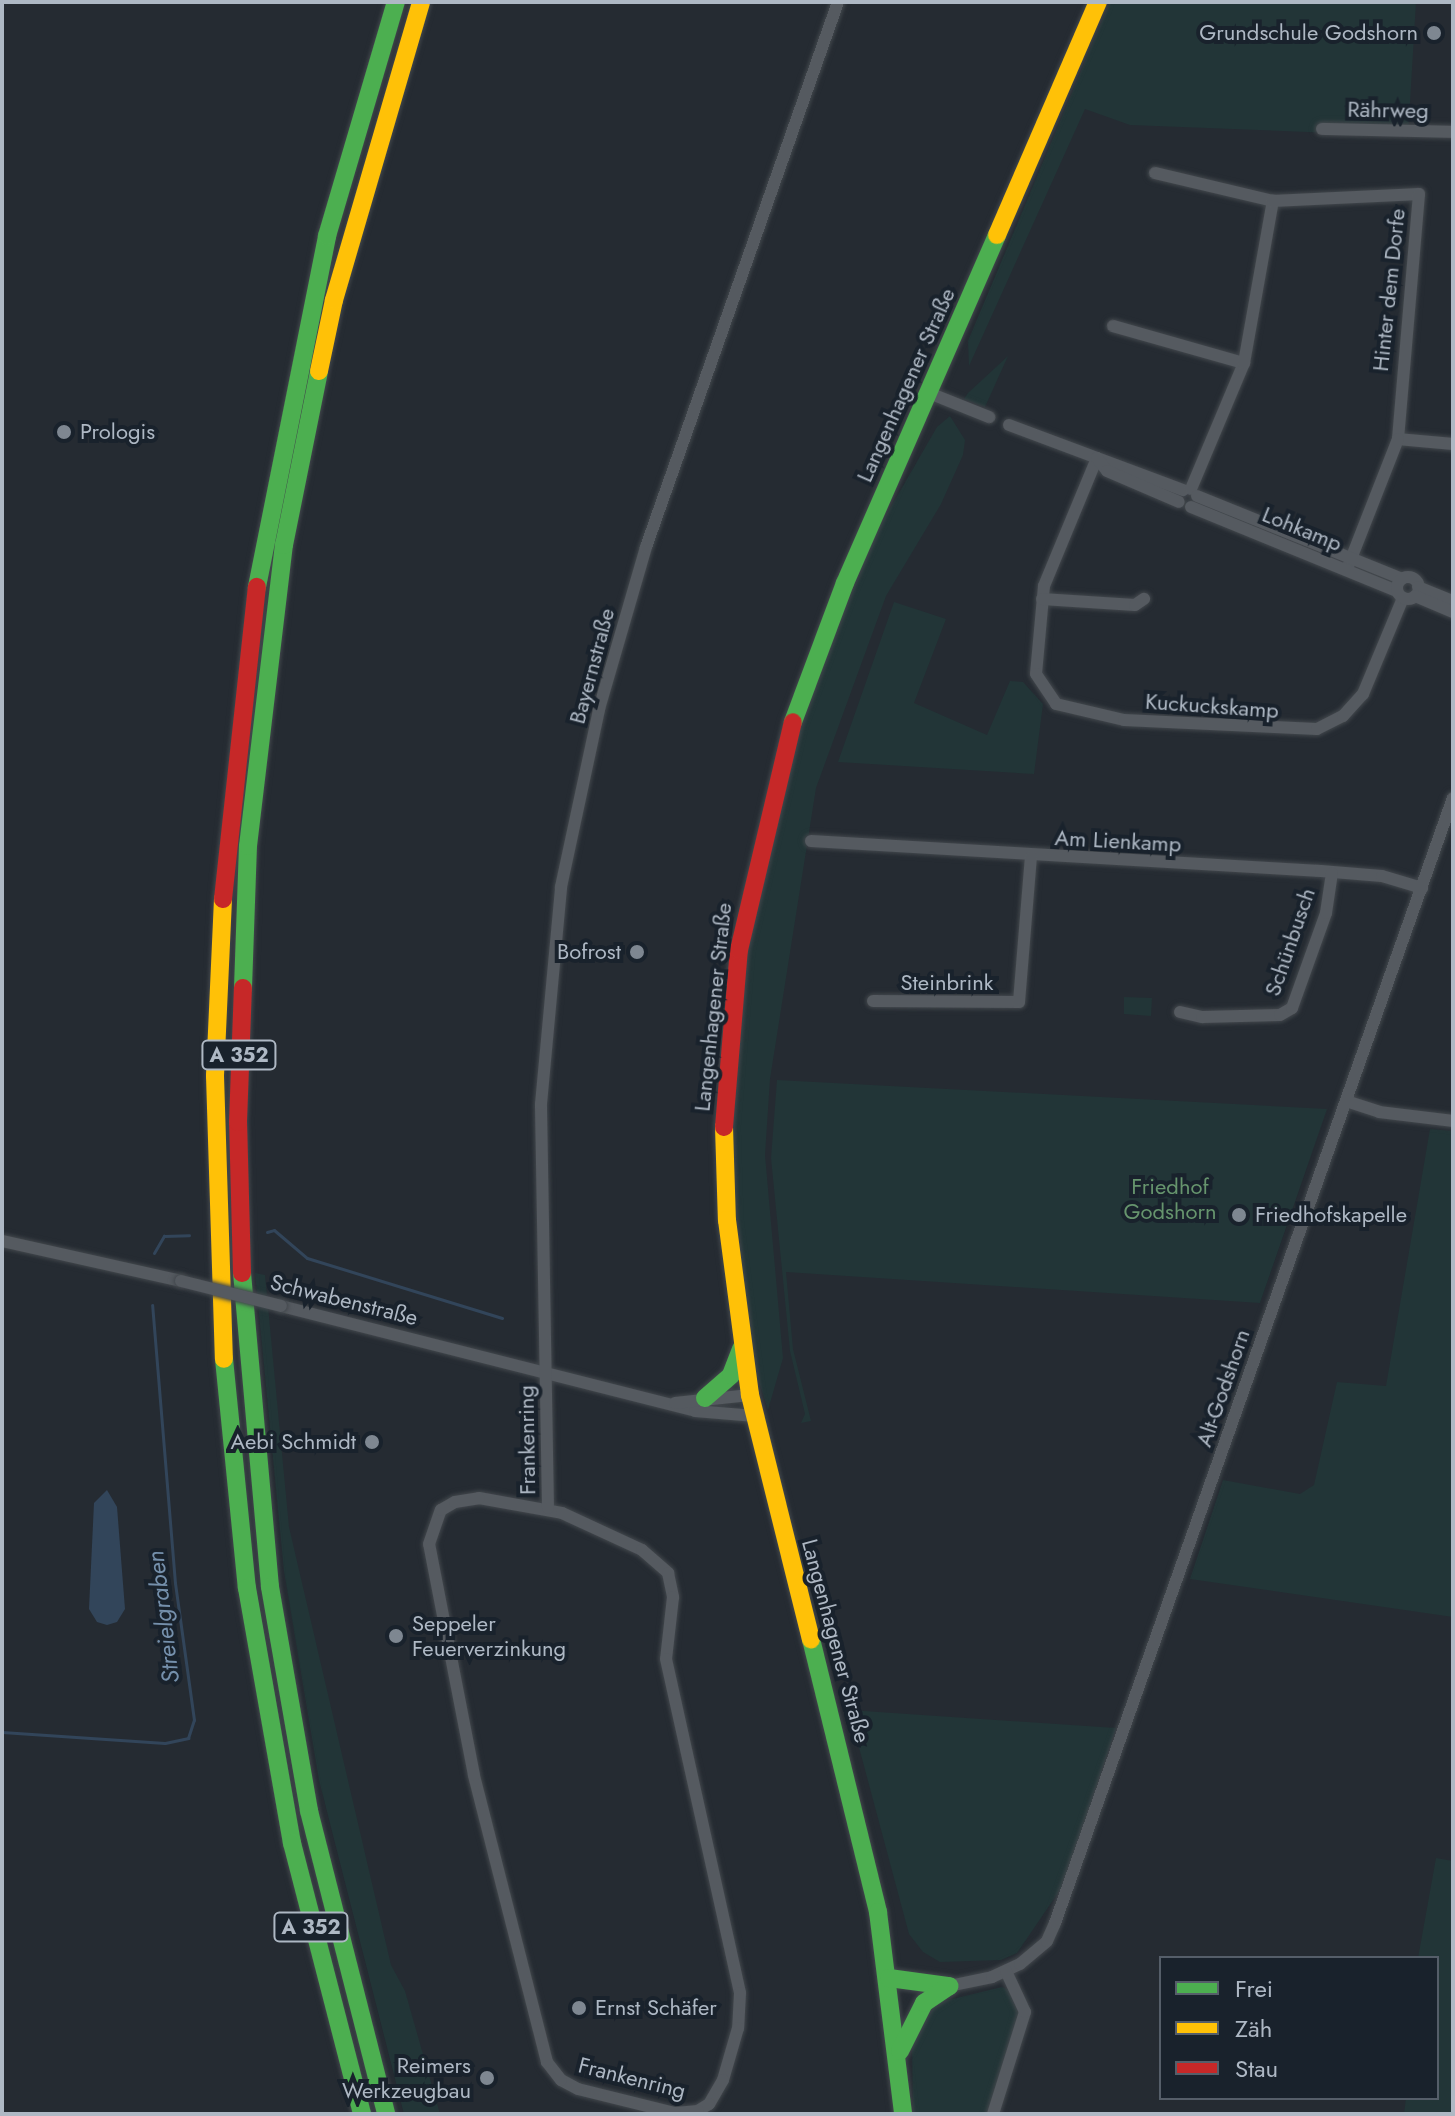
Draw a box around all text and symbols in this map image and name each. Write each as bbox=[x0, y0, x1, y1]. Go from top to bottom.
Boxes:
place label: Grundschule Godshorn bbox=[1199, 20, 1418, 46]
marker: Grundschule Godshorn bbox=[1425, 24, 1443, 42]
street label: Rährweg bbox=[1347, 96, 1429, 124]
street label: Hinter dem Dorfe bbox=[1367, 207, 1411, 373]
street label: Langenhagener Straße bbox=[851, 284, 961, 486]
place label: Prologis bbox=[80, 419, 155, 445]
marker: Prologis bbox=[55, 423, 73, 441]
street label: Lohkamp bbox=[1258, 501, 1346, 557]
street label: Bayernstraße bbox=[564, 605, 620, 727]
street label: Kuckuckskamp bbox=[1144, 688, 1280, 724]
street label: Am Lienkamp bbox=[1054, 825, 1182, 857]
street label: Schünbusch bbox=[1259, 885, 1321, 999]
street label: Langenhagener Straße bbox=[689, 901, 737, 1113]
place label: Bofrost bbox=[557, 939, 621, 965]
marker: Bofrost bbox=[628, 943, 646, 961]
street label: Steinbrink bbox=[901, 970, 993, 996]
road number: A 352 bbox=[201, 1039, 277, 1071]
park label: Friedhof Godshorn bbox=[1123, 1173, 1217, 1224]
place label: Friedhofskapelle bbox=[1255, 1202, 1407, 1228]
marker: Friedhofskapelle bbox=[1230, 1206, 1248, 1224]
street label: Schwabenstraße bbox=[268, 1269, 420, 1331]
street label: Alt-Godshorn bbox=[1191, 1326, 1255, 1450]
street label: Frankenring bbox=[513, 1385, 541, 1495]
place label: Aebi Schmidt bbox=[230, 1429, 356, 1455]
marker: Aebi Schmidt bbox=[363, 1433, 381, 1451]
street label: Langenhagener Straße bbox=[796, 1536, 876, 1746]
water label: Streielgraben bbox=[141, 1549, 185, 1685]
place label: Seppeler Feuerverzinkung bbox=[412, 1610, 566, 1662]
marker: Seppeler Feuerverzinkung bbox=[387, 1627, 405, 1645]
road number: A 352 bbox=[273, 1911, 349, 1943]
legend bbox=[1159, 1956, 1439, 2100]
text: Frei bbox=[1235, 1971, 1273, 2006]
place label: Ernst Schäfer bbox=[595, 1995, 717, 2021]
marker: Ernst Schäfer bbox=[570, 1999, 588, 2017]
text: Zäh bbox=[1235, 2011, 1272, 2046]
text: Stau bbox=[1235, 2051, 1278, 2086]
place label: Reimers Werkzeugbau bbox=[342, 2052, 471, 2104]
street label: Frankenring bbox=[576, 2052, 688, 2104]
marker: Reimers Werkzeugbau bbox=[478, 2069, 496, 2087]

